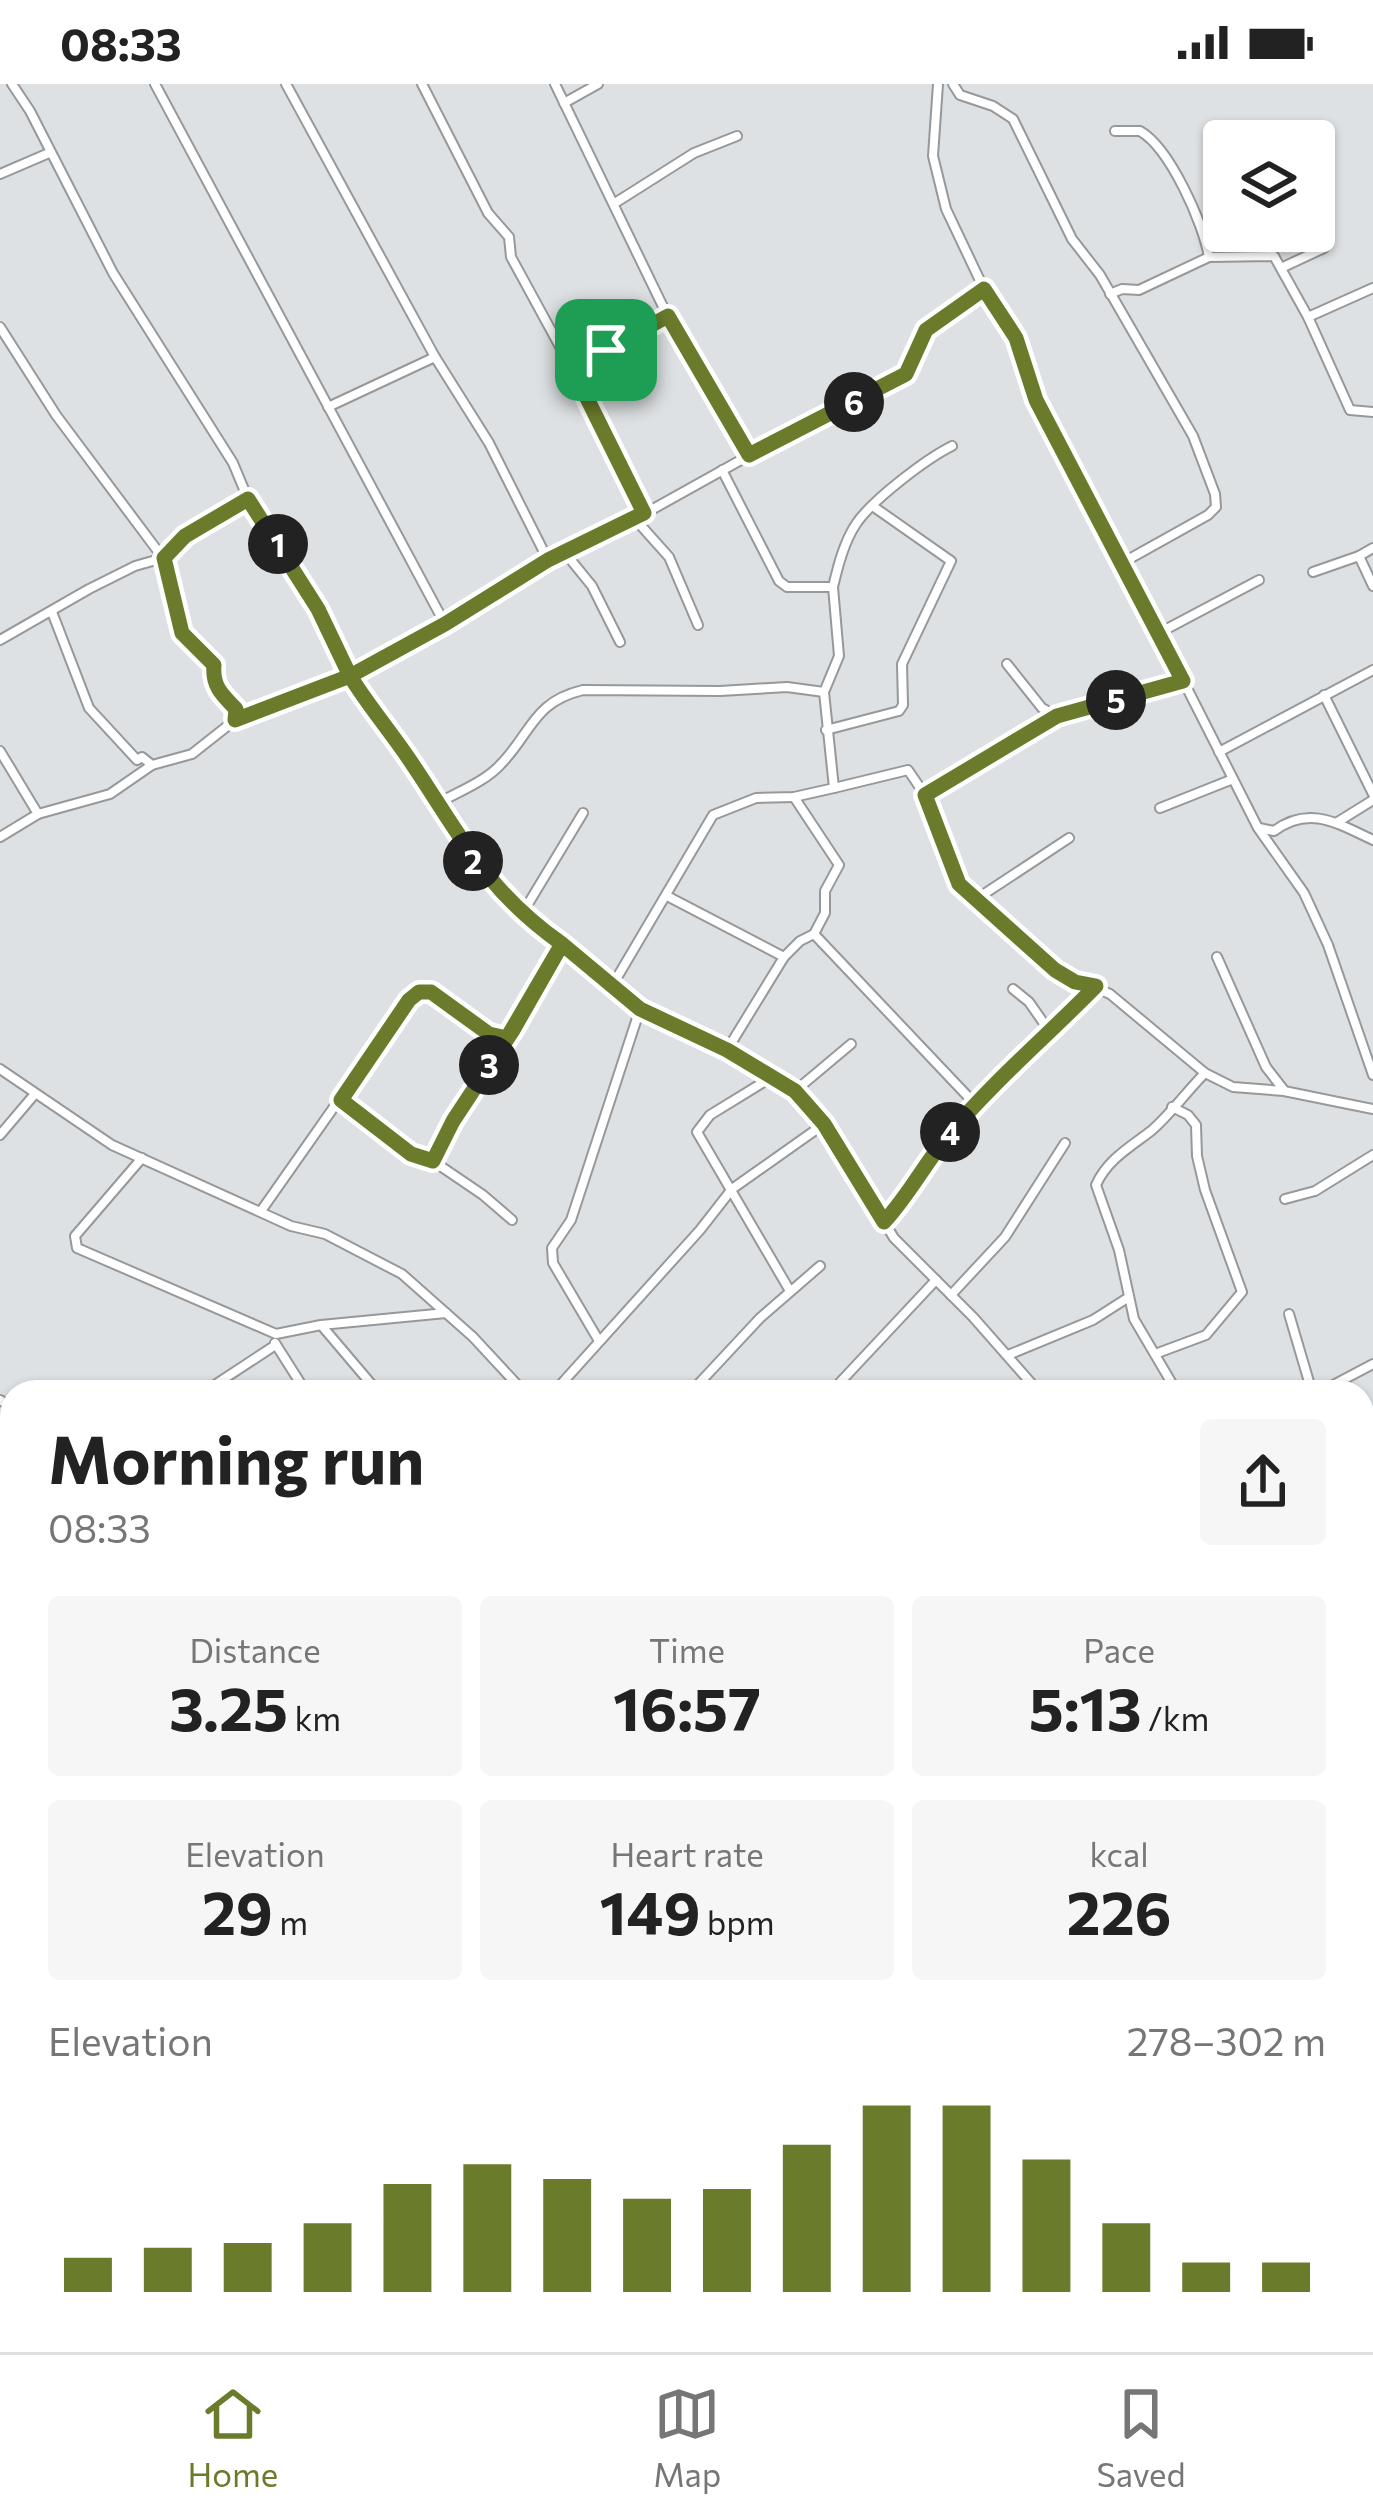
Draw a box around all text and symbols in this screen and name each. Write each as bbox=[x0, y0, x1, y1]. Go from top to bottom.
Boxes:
text: 08:33 bbox=[60, 15, 182, 70]
map controls bbox=[1203, 120, 1335, 252]
button: layers bbox=[1203, 120, 1335, 252]
pin bbox=[555, 299, 657, 401]
icon: arrive bbox=[573, 317, 639, 383]
pin: 6 bbox=[824, 372, 884, 432]
text: 6 bbox=[844, 381, 864, 422]
pin: 1 bbox=[248, 514, 308, 574]
text: 1 bbox=[271, 523, 285, 564]
pin: 5 bbox=[1086, 670, 1146, 730]
text: 5 bbox=[1106, 679, 1126, 720]
pin: 2 bbox=[443, 831, 503, 891]
text: 2 bbox=[464, 840, 482, 881]
pin: 3 bbox=[459, 1035, 519, 1095]
text: 3 bbox=[479, 1044, 499, 1085]
pin: 4 bbox=[920, 1102, 980, 1162]
text: 4 bbox=[940, 1111, 960, 1152]
text: Morning run bbox=[48, 1417, 425, 1498]
button: share bbox=[1200, 1419, 1326, 1545]
text: 08:33 bbox=[48, 1503, 151, 1551]
text: Distance bbox=[189, 1629, 321, 1670]
text: Time bbox=[649, 1629, 725, 1670]
text: Pace bbox=[1083, 1629, 1155, 1670]
text: 3.25 bbox=[169, 1670, 288, 1743]
text: 16:57 bbox=[613, 1670, 761, 1743]
text: 5:13 bbox=[1029, 1670, 1142, 1743]
text: km bbox=[288, 1697, 341, 1738]
text: /km bbox=[1142, 1697, 1209, 1738]
text: Elevation bbox=[185, 1833, 325, 1874]
text: Heart rate bbox=[610, 1833, 764, 1874]
text: kcal bbox=[1089, 1833, 1149, 1874]
text: 29 bbox=[202, 1874, 273, 1947]
text: 149 bbox=[599, 1874, 700, 1947]
text: 226 bbox=[1067, 1874, 1171, 1947]
text: m bbox=[273, 1901, 308, 1942]
text: bpm bbox=[700, 1901, 775, 1942]
text: Elevation bbox=[48, 2016, 213, 2064]
text: 278–302 m bbox=[1127, 2016, 1326, 2064]
tab: Home bbox=[188, 2381, 278, 2494]
tab: Map bbox=[653, 2381, 721, 2494]
tab: Saved bbox=[1096, 2381, 1185, 2494]

